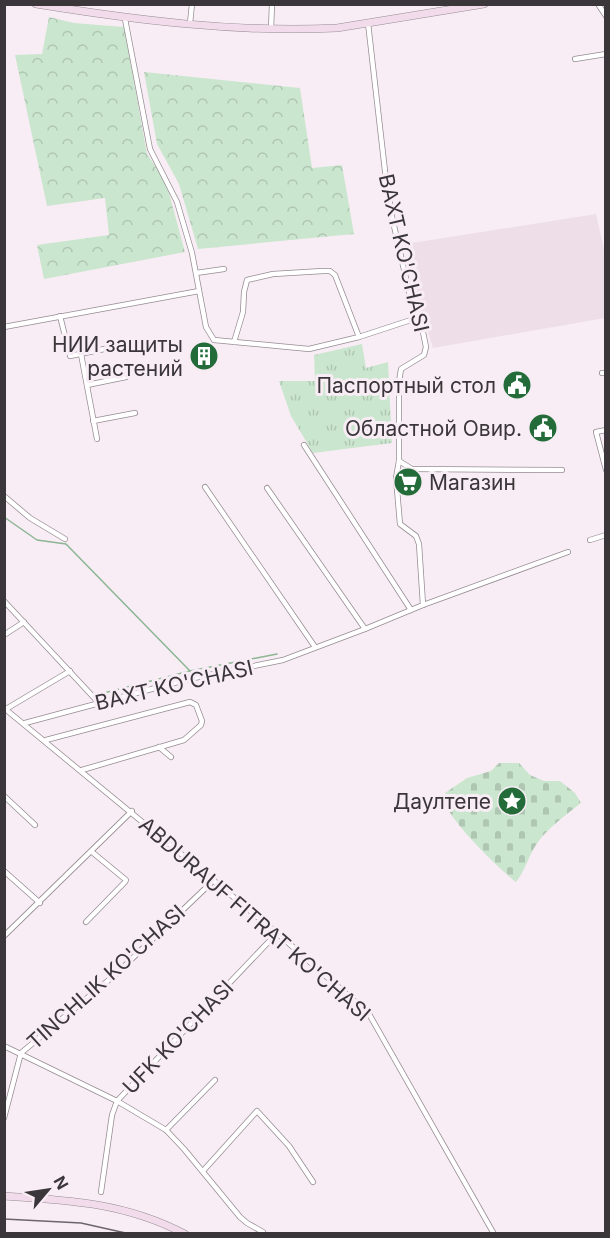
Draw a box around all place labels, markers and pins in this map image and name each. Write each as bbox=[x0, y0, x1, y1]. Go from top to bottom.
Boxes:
place label: НИИ защиты растений bbox=[52, 332, 183, 381]
building icon: НИИ защиты растений bbox=[188, 340, 220, 372]
public building icon: Паспортный стол bbox=[501, 369, 533, 401]
place label: Паспортный стол bbox=[316, 373, 496, 398]
public building icon: Областной Овир. bbox=[527, 412, 559, 444]
place label: Областной Овир. bbox=[345, 416, 522, 441]
supermarket icon: Магазин bbox=[392, 466, 424, 498]
place label: Магазин bbox=[429, 470, 516, 495]
place icon: Даултепе bbox=[496, 785, 528, 817]
place label: Даултепе bbox=[393, 789, 491, 814]

